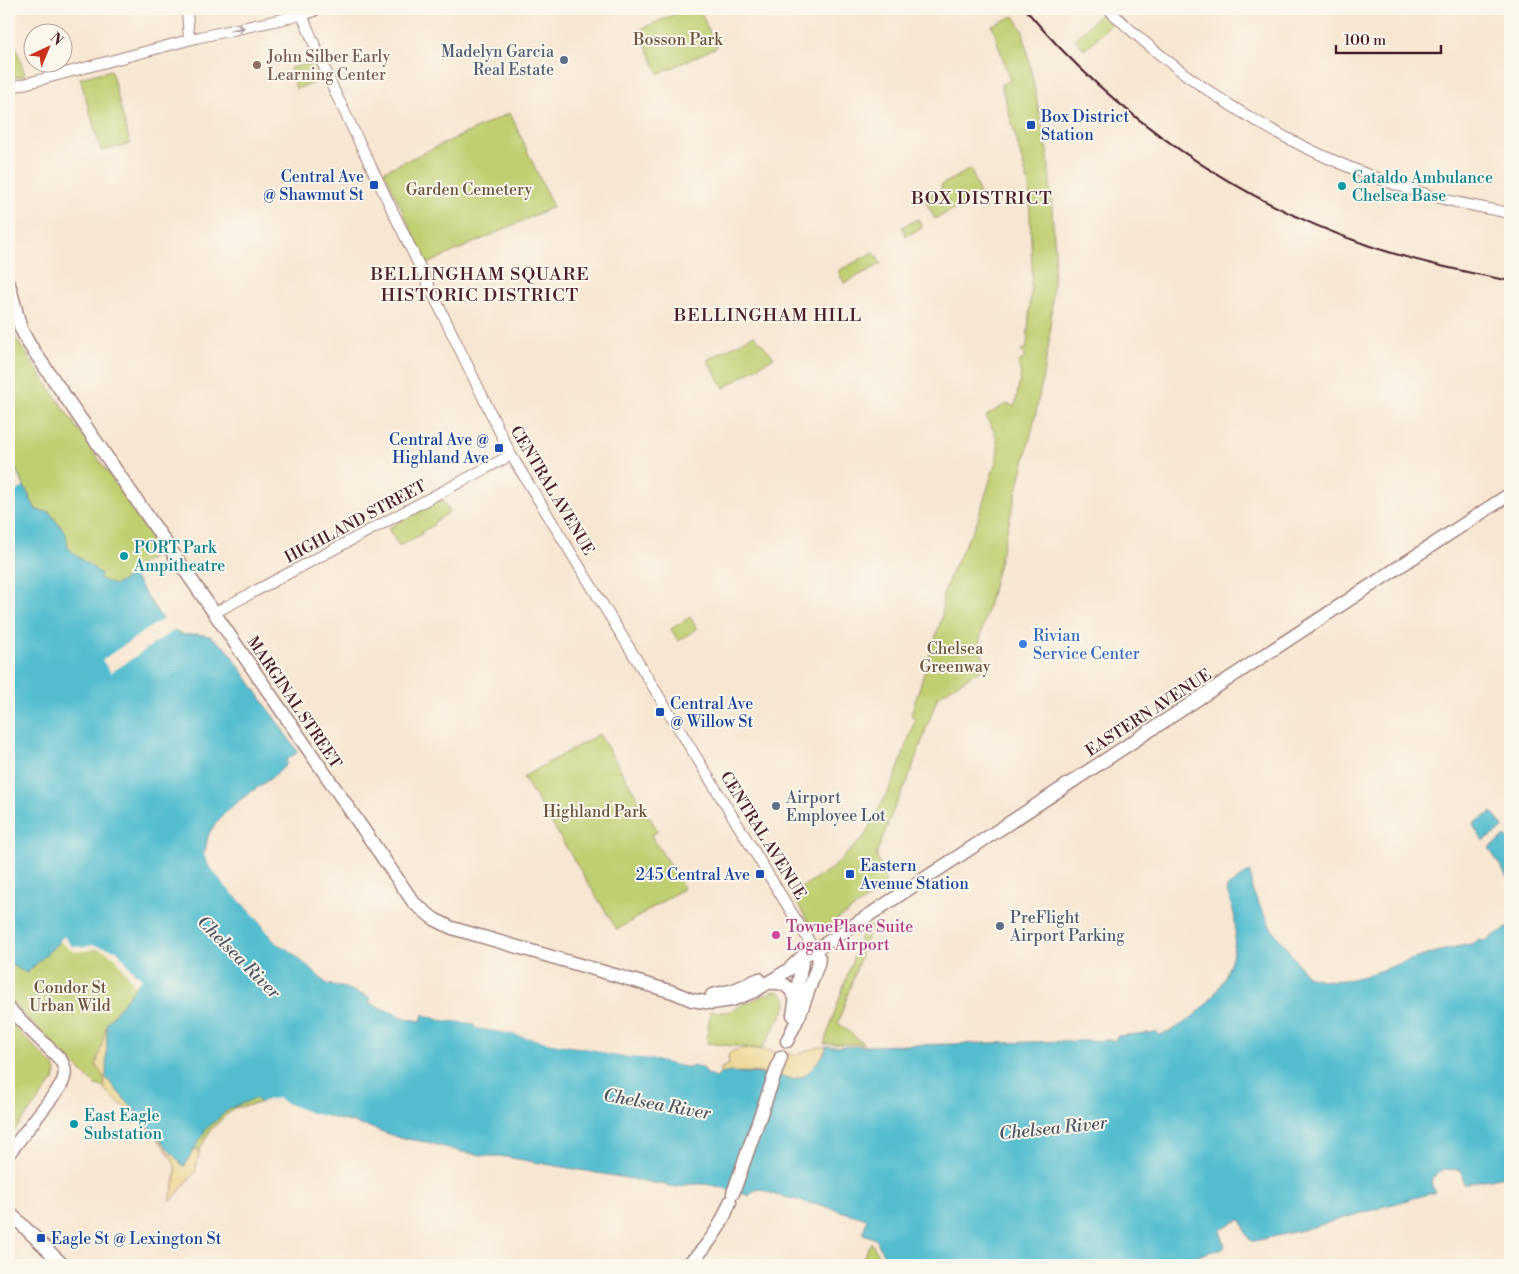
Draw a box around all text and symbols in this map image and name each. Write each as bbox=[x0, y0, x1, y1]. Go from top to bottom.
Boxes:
north arrow bbox=[22, 22, 72, 72]
scale bar bbox=[1336, 22, 1442, 54]
one-way arrow bbox=[228, 24, 244, 34]
text: N bbox=[46, 29, 67, 50]
park label: Bosson Park bbox=[632, 30, 724, 50]
text: 100 m bbox=[1344, 31, 1386, 50]
place label: Madelyn Garcia Real Estate bbox=[441, 42, 555, 80]
place label: John Silber Early Learning Center bbox=[266, 47, 390, 85]
marker: Madelyn Garcia Real Estate bbox=[558, 54, 570, 66]
marker: John Silber Early Learning Center bbox=[251, 59, 263, 71]
place label: Box District Station bbox=[1040, 107, 1129, 145]
marker: Box District Station bbox=[1025, 119, 1037, 131]
place label: Central Ave @ Shawmut St bbox=[263, 167, 364, 205]
place label: Cataldo Ambulance Chelsea Base bbox=[1352, 168, 1493, 206]
marker: Central Ave @ Shawmut St bbox=[368, 179, 380, 191]
park label: Garden Cemetery bbox=[406, 180, 533, 200]
marker: Cataldo Ambulance Chelsea Base bbox=[1336, 180, 1348, 192]
district label: BOX DISTRICT bbox=[910, 187, 1053, 210]
district label: BELLINGHAM SQUARE HISTORIC DISTRICT bbox=[369, 263, 590, 307]
district label: BELLINGHAM HILL bbox=[673, 304, 862, 327]
street label: CENTRAL AVENUE bbox=[506, 422, 599, 559]
place label: Central Ave @ Highland Ave bbox=[389, 430, 489, 468]
marker: Central Ave @ Highland Ave bbox=[493, 442, 505, 454]
street label: HIGHLAND STREET bbox=[281, 476, 430, 568]
place label: PORT Park Ampitheatre bbox=[133, 538, 225, 576]
marker: PORT Park Ampitheatre bbox=[118, 550, 130, 562]
place label: Rivian Service Center bbox=[1033, 626, 1140, 664]
street label: MARGINAL STREET bbox=[243, 633, 346, 772]
marker: Rivian Service Center bbox=[1017, 638, 1029, 650]
park label: Chelsea Greenway bbox=[919, 639, 991, 677]
street label: EASTERN AVENUE bbox=[1082, 665, 1215, 761]
place label: Central Ave @ Willow St bbox=[670, 694, 754, 732]
marker: Central Ave @ Willow St bbox=[654, 706, 666, 718]
street label: CENTRAL AVENUE bbox=[716, 768, 811, 903]
place label: Airport Employee Lot bbox=[785, 788, 886, 826]
marker: Airport Employee Lot bbox=[770, 800, 782, 812]
park label: Highland Park bbox=[543, 802, 649, 822]
place label: Eastern Avenue Station bbox=[859, 856, 969, 894]
place label: 245 Central Ave bbox=[636, 865, 750, 885]
marker: 245 Central Ave bbox=[754, 868, 766, 880]
marker: Eastern Avenue Station bbox=[844, 868, 856, 880]
place label: PreFlight Airport Parking bbox=[1009, 908, 1125, 946]
water label: Chelsea River bbox=[192, 911, 285, 1004]
place label: TownePlace Suite Logan Airport bbox=[786, 917, 913, 955]
marker: PreFlight Airport Parking bbox=[994, 920, 1006, 932]
marker: TownePlace Suite Logan Airport bbox=[770, 929, 782, 941]
park label: Condor St Urban Wild bbox=[29, 978, 111, 1016]
water label: Chelsea River bbox=[601, 1084, 713, 1125]
place label: East Eagle Substation bbox=[84, 1106, 163, 1144]
water label: Chelsea River bbox=[998, 1111, 1109, 1146]
marker: East Eagle Substation bbox=[68, 1118, 80, 1130]
place label: Eagle St @ Lexington St bbox=[51, 1229, 222, 1249]
marker: Eagle St @ Lexington St bbox=[35, 1232, 47, 1244]

